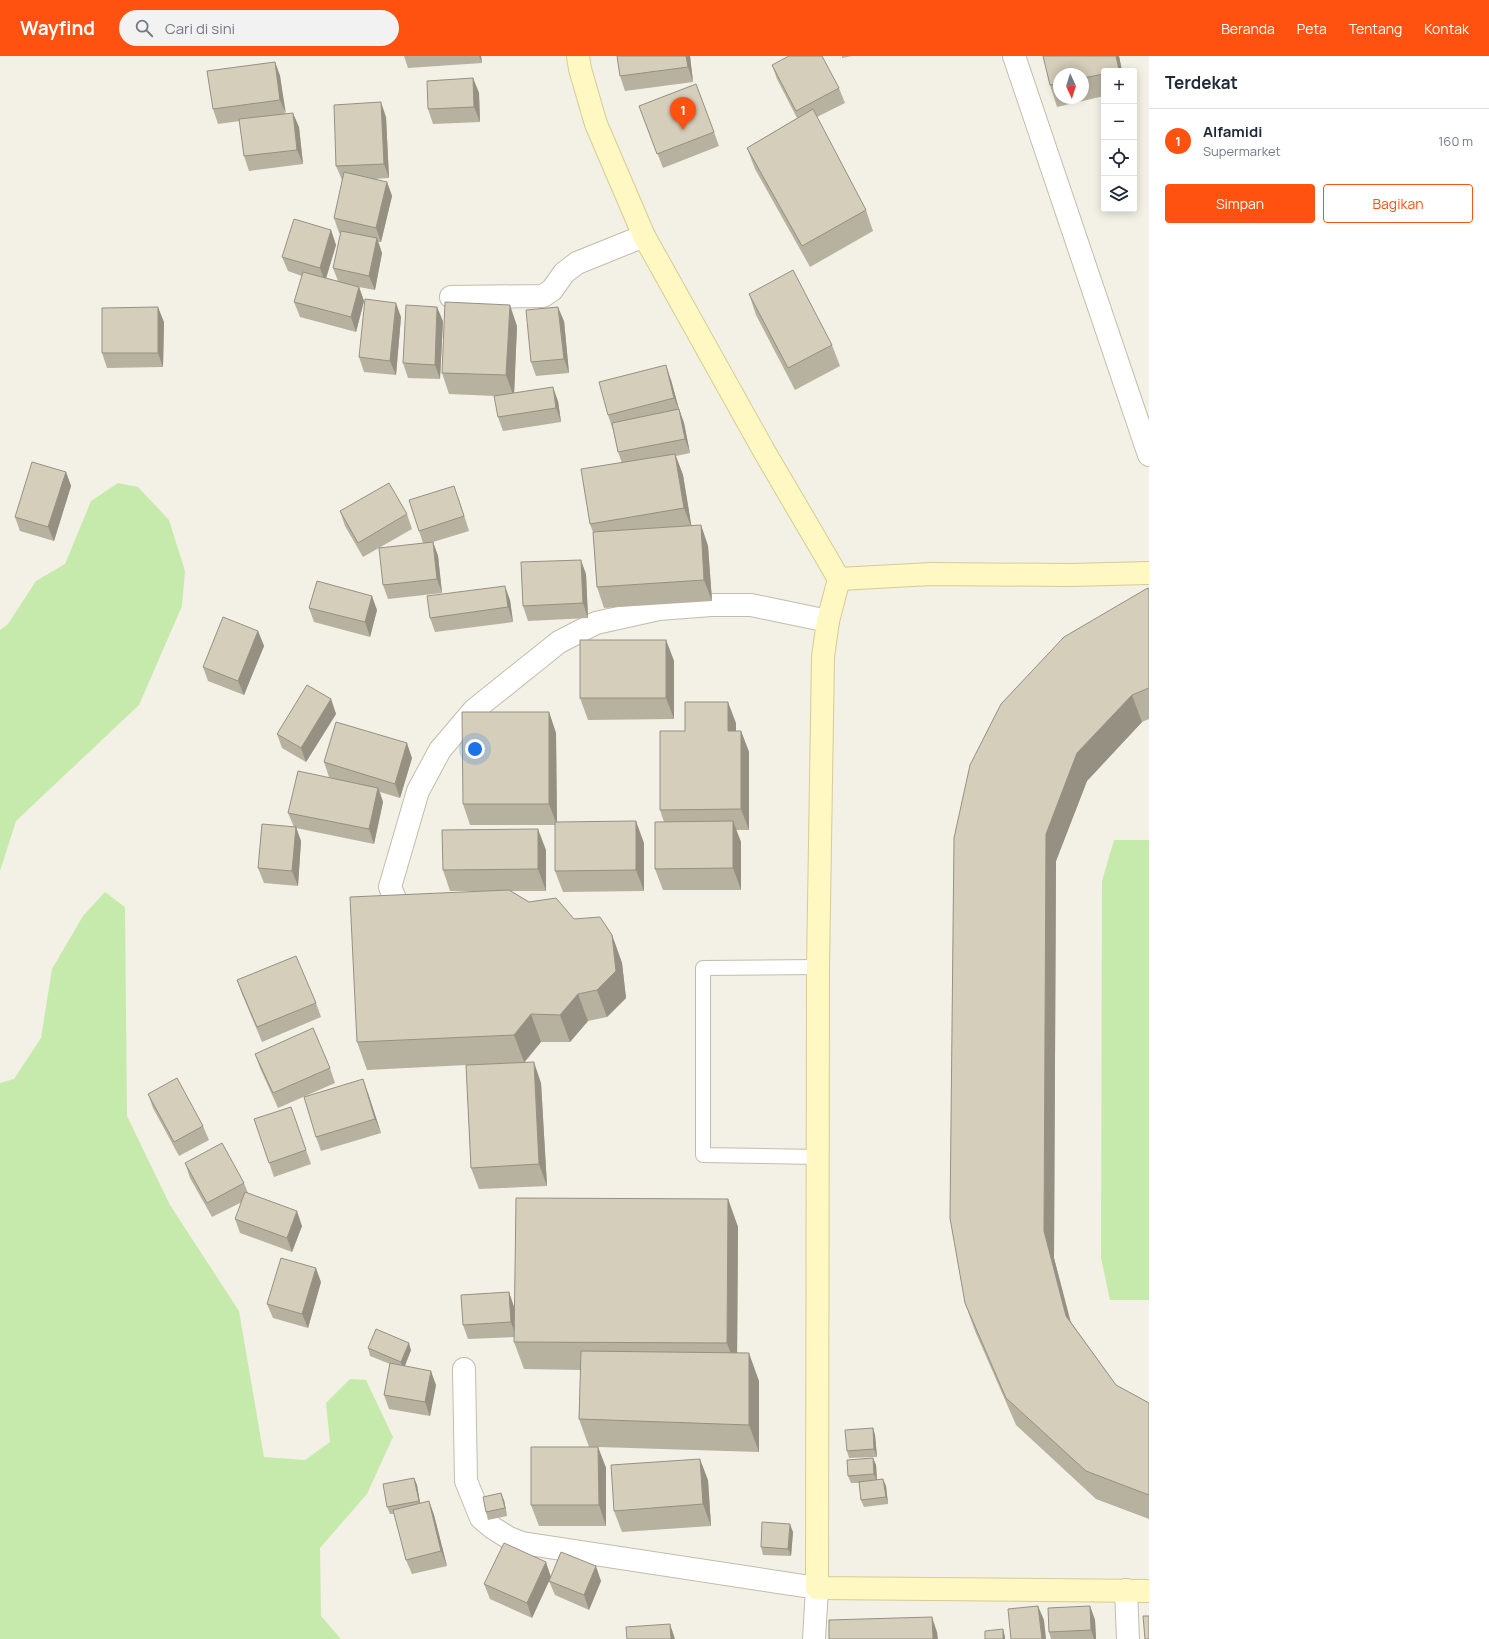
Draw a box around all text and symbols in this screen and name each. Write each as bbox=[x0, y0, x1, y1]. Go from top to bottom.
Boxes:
search box bbox=[119, 10, 399, 46]
text: Wayfind bbox=[20, 15, 95, 41]
icon: search bbox=[133, 17, 155, 39]
text: Cari di sini bbox=[165, 18, 235, 39]
text: Beranda bbox=[1221, 19, 1275, 38]
text: Peta bbox=[1297, 19, 1327, 38]
text: Tentang bbox=[1349, 19, 1402, 38]
text: Kontak bbox=[1424, 19, 1469, 38]
north arrow bbox=[1053, 68, 1089, 104]
map controls bbox=[1101, 68, 1137, 212]
button: + bbox=[1101, 68, 1137, 104]
text: Terdekat bbox=[1165, 71, 1238, 94]
pin: 1 bbox=[670, 97, 696, 130]
button: − bbox=[1101, 104, 1137, 140]
text: Alfamidi bbox=[1203, 121, 1263, 142]
text: 1 bbox=[1175, 132, 1181, 150]
text: 160 m bbox=[1438, 132, 1473, 150]
button: locate bbox=[1101, 140, 1137, 176]
text: Supermarket bbox=[1203, 142, 1281, 160]
button: layers bbox=[1101, 176, 1137, 212]
button: Simpan bbox=[1165, 184, 1315, 223]
button: Bagikan bbox=[1323, 184, 1473, 223]
your location bbox=[465, 739, 485, 759]

